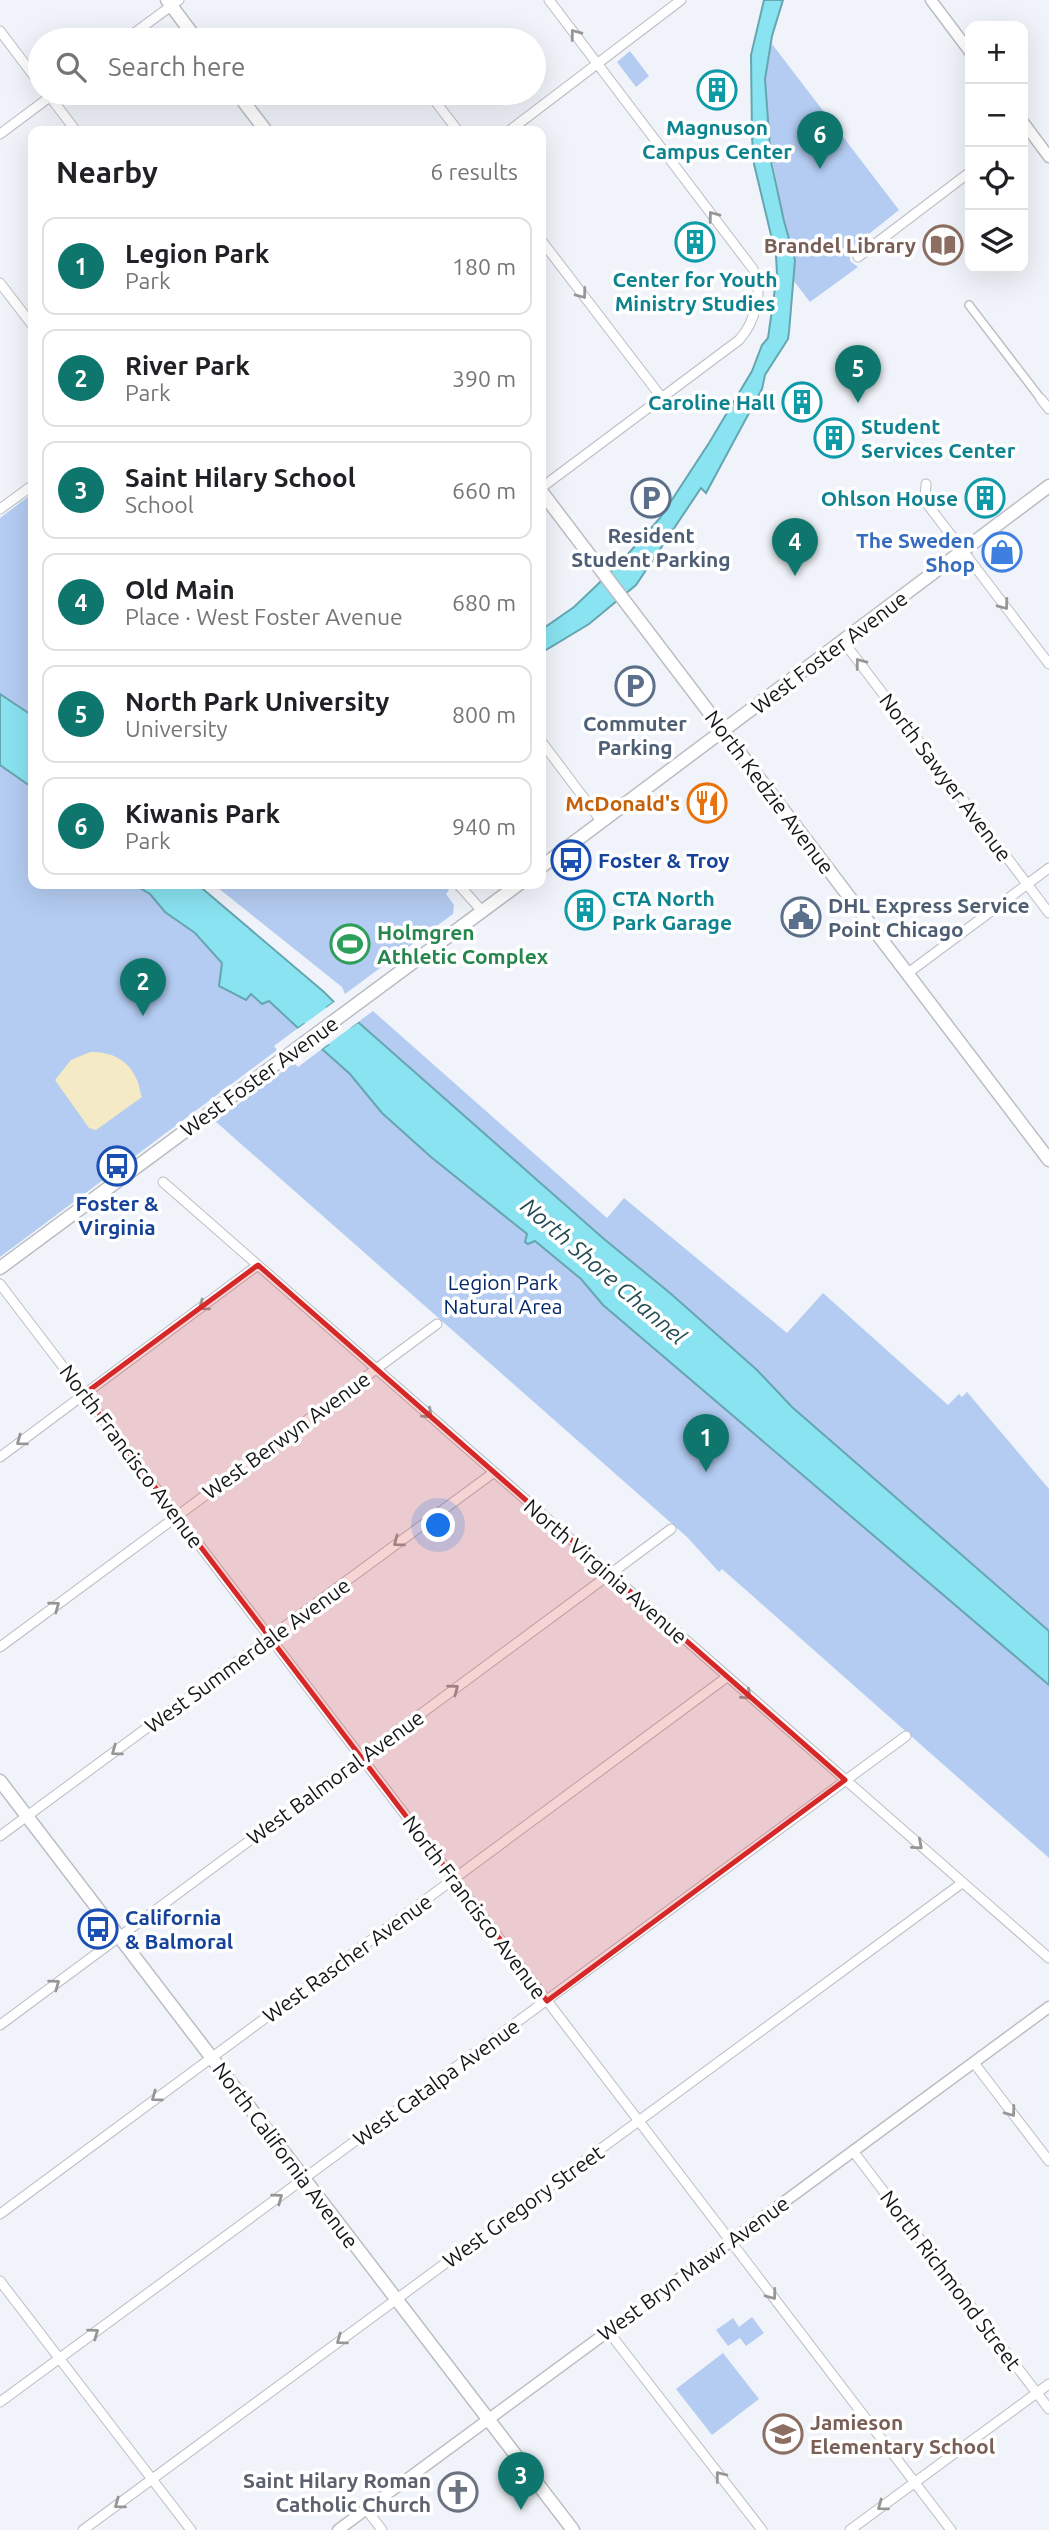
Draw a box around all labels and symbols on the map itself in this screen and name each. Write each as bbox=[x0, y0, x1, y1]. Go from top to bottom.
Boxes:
one-way arrow bbox=[571, 29, 584, 42]
building icon: Magnuson Campus Center bbox=[696, 69, 738, 111]
pin: 6 bbox=[797, 111, 843, 169]
place label: Magnuson Campus Center bbox=[642, 115, 792, 163]
one-way arrow bbox=[708, 211, 721, 223]
building icon: Center for Youth Ministry Studies bbox=[674, 221, 716, 263]
library icon: Brandel Library bbox=[922, 224, 964, 266]
place label: Brandel Library bbox=[764, 233, 916, 257]
place label: Center for Youth Ministry Studies bbox=[613, 267, 777, 315]
one-way arrow bbox=[574, 286, 587, 299]
pin: 5 bbox=[835, 345, 881, 403]
building icon: Caroline Hall bbox=[781, 381, 823, 423]
place label: Caroline Hall bbox=[648, 390, 775, 414]
place label: Student Services Center bbox=[861, 414, 1016, 462]
building icon: Student Services Center bbox=[813, 417, 855, 459]
parking icon: Resident Student Parking bbox=[630, 477, 672, 519]
building icon: Ohlson House bbox=[964, 477, 1006, 519]
place label: Ohlson House bbox=[821, 486, 958, 510]
pin: 4 bbox=[772, 518, 818, 576]
place label: Resident Student Parking bbox=[571, 523, 731, 571]
place label: The Sweden Shop bbox=[856, 528, 975, 576]
shop icon: The Sweden Shop bbox=[981, 531, 1023, 573]
street label: West Foster Avenue bbox=[746, 586, 912, 718]
one-way arrow bbox=[996, 598, 1009, 610]
one-way arrow bbox=[855, 659, 868, 671]
parking icon: Commuter Parking bbox=[614, 665, 656, 707]
street label: North Sawyer Avenue bbox=[875, 688, 1017, 866]
street label: North Kedzie Avenue bbox=[701, 705, 839, 879]
place label: Commuter Parking bbox=[583, 711, 687, 759]
restaurant icon: McDonald's bbox=[686, 782, 728, 824]
place label: McDonald's bbox=[565, 791, 680, 815]
bus stop icon: Foster & Troy bbox=[550, 839, 592, 881]
place label: Foster & Troy bbox=[598, 848, 730, 872]
place label: CTA North Park Garage bbox=[612, 886, 732, 934]
building icon: CTA North Park Garage bbox=[564, 889, 606, 931]
place label: DHL Express Service Point Chicago bbox=[828, 893, 1030, 941]
public building icon: DHL Express Service Point Chicago bbox=[780, 896, 822, 938]
place label: Holmgren Athletic Complex bbox=[377, 920, 549, 968]
sports icon: Holmgren Athletic Complex bbox=[329, 923, 371, 965]
pin: 2 bbox=[120, 958, 166, 1016]
street label: West Foster Avenue bbox=[176, 1011, 342, 1141]
bus stop icon: Foster & Virginia bbox=[96, 1145, 138, 1187]
place label: Foster & Virginia bbox=[75, 1191, 159, 1239]
water label: North Shore Channel bbox=[516, 1193, 692, 1350]
park label: Legion Park Natural Area bbox=[443, 1270, 563, 1318]
one-way arrow bbox=[199, 1298, 211, 1310]
street label: North Francisco Avenue bbox=[55, 1360, 209, 1552]
street label: West Berwyn Avenue bbox=[198, 1366, 374, 1504]
one-way arrow bbox=[420, 1406, 433, 1418]
pin: 1 bbox=[683, 1414, 729, 1472]
one-way arrow bbox=[16, 1433, 28, 1446]
street label: North Virginia Avenue bbox=[520, 1494, 692, 1648]
your location bbox=[421, 1508, 455, 1542]
one-way arrow bbox=[394, 1534, 406, 1547]
street label: West Summerdale Avenue bbox=[140, 1573, 354, 1737]
one-way arrow bbox=[47, 1602, 60, 1614]
one-way arrow bbox=[447, 1684, 459, 1697]
one-way arrow bbox=[739, 1686, 752, 1699]
street label: West Balmoral Avenue bbox=[242, 1705, 428, 1849]
one-way arrow bbox=[111, 1742, 124, 1755]
street label: North Francisco Avenue bbox=[398, 1811, 552, 2003]
one-way arrow bbox=[910, 1836, 923, 1849]
street label: West Rascher Avenue bbox=[258, 1889, 436, 2027]
place label: California & Balmoral bbox=[125, 1905, 233, 1953]
bus stop icon: California & Balmoral bbox=[77, 1908, 119, 1950]
one-way arrow bbox=[47, 1980, 60, 1993]
street label: West Catalpa Avenue bbox=[348, 2014, 524, 2150]
street label: North California Avenue bbox=[208, 2057, 364, 2253]
one-way arrow bbox=[151, 2089, 164, 2101]
one-way arrow bbox=[1003, 2104, 1016, 2117]
street label: West Gregory Street bbox=[438, 2140, 608, 2272]
street label: North Richmond Street bbox=[876, 2186, 1026, 2374]
street label: West Bryn Mawr Avenue bbox=[593, 2191, 793, 2345]
one-way arrow bbox=[270, 2194, 283, 2207]
one-way arrow bbox=[763, 2288, 776, 2300]
one-way arrow bbox=[87, 2329, 99, 2341]
one-way arrow bbox=[337, 2331, 349, 2344]
place label: Jamieson Elementary School bbox=[810, 2410, 995, 2458]
school or university icon: Jamieson Elementary School bbox=[762, 2413, 804, 2455]
pin: 3 bbox=[498, 2452, 544, 2510]
place label: Saint Hilary Roman Catholic Church bbox=[243, 2468, 431, 2516]
church icon: Saint Hilary Roman Catholic Church bbox=[437, 2471, 479, 2513]
one-way arrow bbox=[716, 2471, 729, 2484]
one-way arrow bbox=[114, 2496, 127, 2508]
one-way arrow bbox=[877, 2498, 890, 2510]

